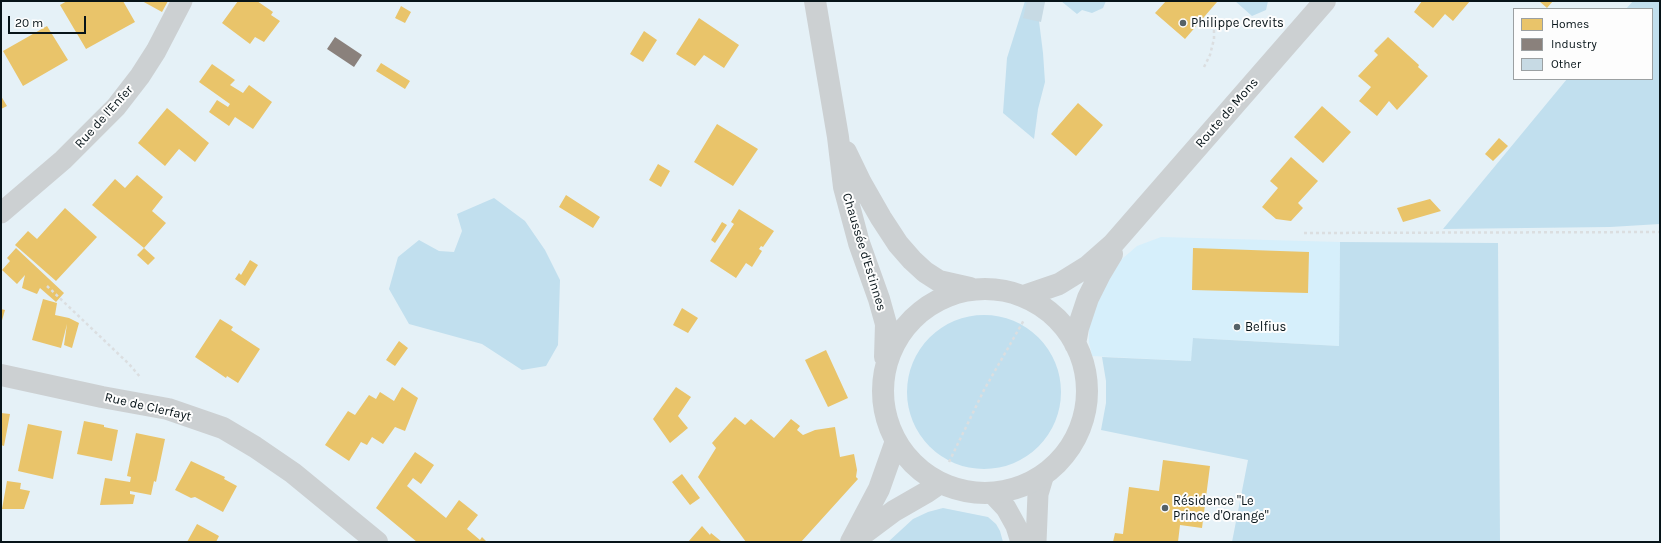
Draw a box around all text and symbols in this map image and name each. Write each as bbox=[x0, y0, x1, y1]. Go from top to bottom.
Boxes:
scale bar bbox=[10, 8, 88, 34]
legend bbox=[1513, 8, 1653, 80]
place label: Philippe Crevits bbox=[1191, 15, 1284, 31]
text: 20 m bbox=[15, 16, 43, 30]
text: Homes bbox=[1551, 17, 1589, 31]
marker: Philippe Crevits bbox=[1178, 18, 1188, 28]
text: Industry bbox=[1551, 37, 1597, 51]
text: Other bbox=[1551, 57, 1581, 71]
street label: Route de Mons bbox=[1192, 75, 1262, 151]
street label: Rue de l'Enfer bbox=[72, 82, 136, 152]
street label: Chaussée d'Estinnes bbox=[839, 191, 889, 313]
place label: Belfius bbox=[1245, 319, 1286, 335]
marker: Belfius bbox=[1232, 322, 1242, 332]
street label: Rue de Clerfayt bbox=[103, 389, 193, 425]
place label: Résidence "Le Prince d'Orange" bbox=[1173, 493, 1269, 524]
marker: Résidence "Le Prince d'Orange" bbox=[1160, 503, 1170, 513]

